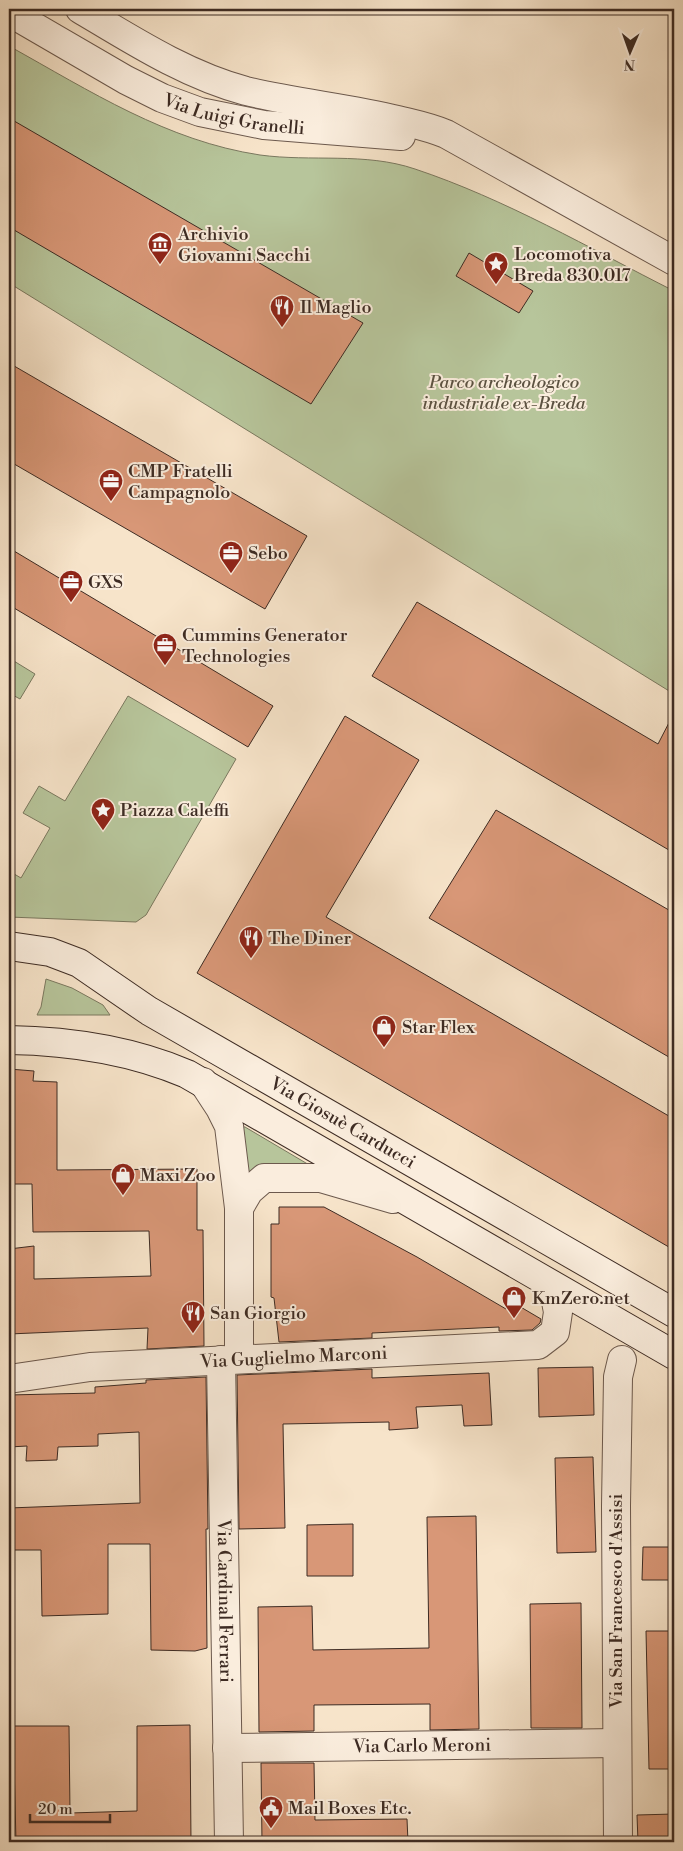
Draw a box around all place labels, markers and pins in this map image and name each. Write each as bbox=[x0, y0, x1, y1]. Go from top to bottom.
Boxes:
place label: Archivio Giovanni Sacchi bbox=[177, 223, 310, 267]
museum icon: Archivio Giovanni Sacchi bbox=[147, 231, 173, 265]
place label: Locomotiva Breda 830.017 bbox=[513, 243, 631, 287]
place icon: Locomotiva Breda 830.017 bbox=[483, 251, 509, 285]
restaurant icon: Il Maglio bbox=[269, 294, 295, 328]
place label: Il Maglio bbox=[300, 296, 372, 319]
place label: CMP Fratelli Campagnolo bbox=[128, 460, 233, 504]
office icon: CMP Fratelli Campagnolo bbox=[98, 468, 124, 502]
office icon: Sebo bbox=[218, 540, 244, 574]
place label: Sebo bbox=[248, 542, 288, 565]
office icon: GXS bbox=[58, 569, 84, 603]
place label: GXS bbox=[88, 571, 123, 594]
place label: Cummins Generator Technologies bbox=[182, 624, 348, 668]
office icon: Cummins Generator Technologies bbox=[152, 632, 178, 666]
place icon: Piazza Caleffi bbox=[90, 797, 116, 831]
place label: Piazza Caleffi bbox=[120, 799, 230, 822]
restaurant icon: The Diner bbox=[238, 925, 264, 959]
place label: The Diner bbox=[268, 927, 352, 950]
shop icon: Star Flex bbox=[371, 1014, 397, 1048]
place label: Star Flex bbox=[402, 1016, 476, 1039]
shop icon: Maxi Zoo bbox=[110, 1162, 136, 1196]
place label: Maxi Zoo bbox=[140, 1164, 216, 1187]
shop icon: KmZero.net bbox=[501, 1285, 527, 1319]
place label: KmZero.net bbox=[532, 1287, 630, 1310]
restaurant icon: San Giorgio bbox=[180, 1300, 206, 1334]
place label: San Giorgio bbox=[210, 1302, 306, 1325]
public building icon: Mail Boxes Etc. bbox=[258, 1795, 284, 1829]
place label: Mail Boxes Etc. bbox=[288, 1797, 412, 1820]

